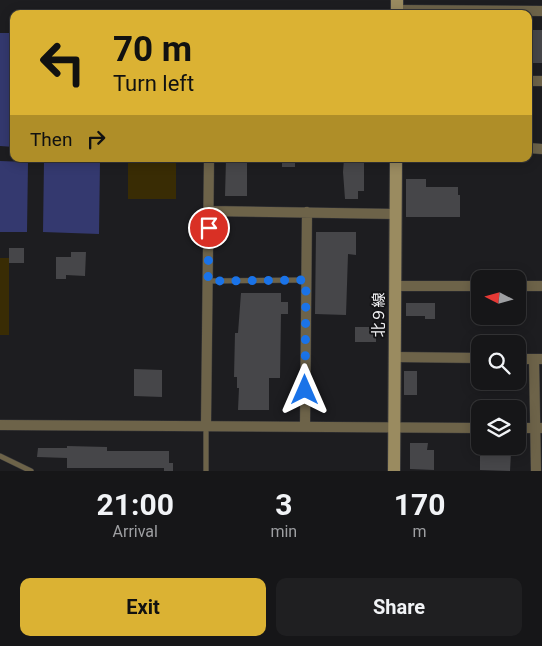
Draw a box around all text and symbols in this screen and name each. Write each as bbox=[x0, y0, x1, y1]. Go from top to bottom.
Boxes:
text: 70 m bbox=[113, 29, 192, 70]
icon: left bbox=[30, 30, 95, 95]
text: Turn left bbox=[113, 71, 194, 96]
icon: right bbox=[82, 125, 110, 153]
text: Then bbox=[30, 128, 72, 151]
pin bbox=[188, 207, 230, 249]
icon: arrive bbox=[195, 214, 223, 242]
north arrow bbox=[471, 270, 526, 325]
map controls bbox=[471, 270, 526, 455]
street label: 北９線 bbox=[370, 292, 388, 338]
button: search bbox=[471, 335, 526, 390]
position arrow bbox=[278, 363, 330, 415]
button: layers bbox=[471, 400, 526, 455]
text: 21:00 bbox=[97, 487, 174, 522]
text: 3 bbox=[275, 487, 292, 522]
text: 170 bbox=[394, 487, 445, 522]
text: Arrival bbox=[113, 522, 158, 541]
text: min bbox=[270, 522, 297, 541]
text: m bbox=[413, 522, 427, 541]
button: Exit bbox=[20, 578, 266, 636]
button: Share bbox=[276, 578, 522, 636]

